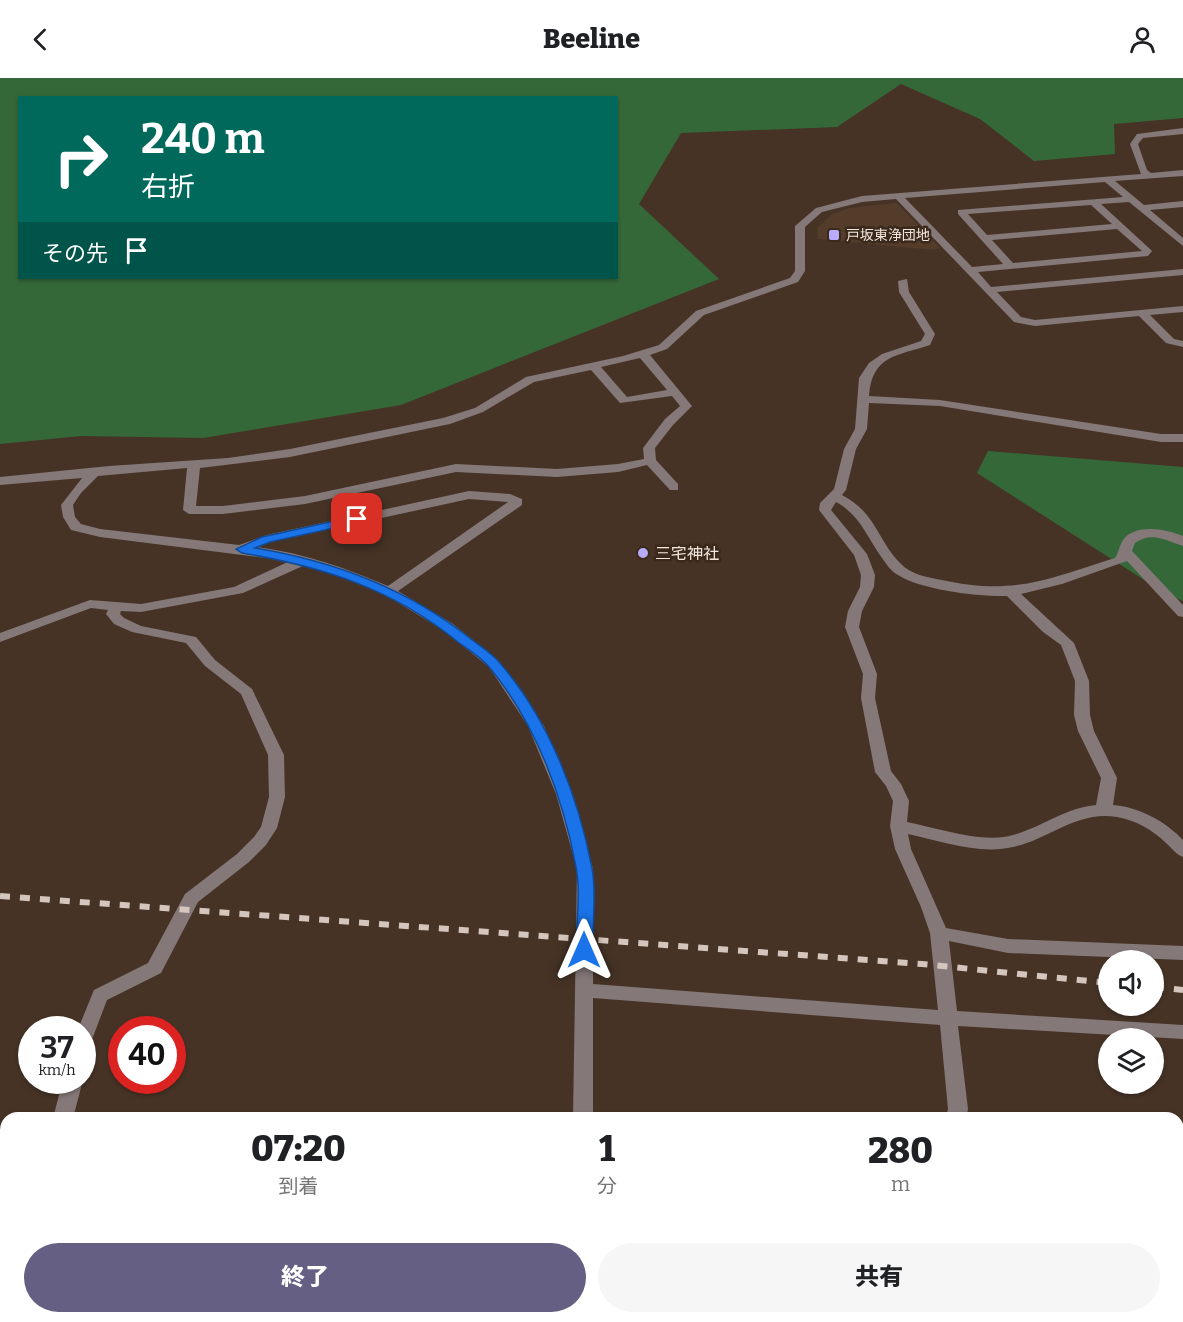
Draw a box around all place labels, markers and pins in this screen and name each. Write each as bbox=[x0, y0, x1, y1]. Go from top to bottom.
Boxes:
place label: 戸坂東浄団地 bbox=[846, 227, 930, 244]
marker: 戸坂東浄団地 bbox=[827, 228, 841, 242]
pin bbox=[331, 493, 382, 544]
place label: 三宅神社 bbox=[655, 544, 719, 563]
marker: 三宅神社 bbox=[636, 546, 650, 560]

